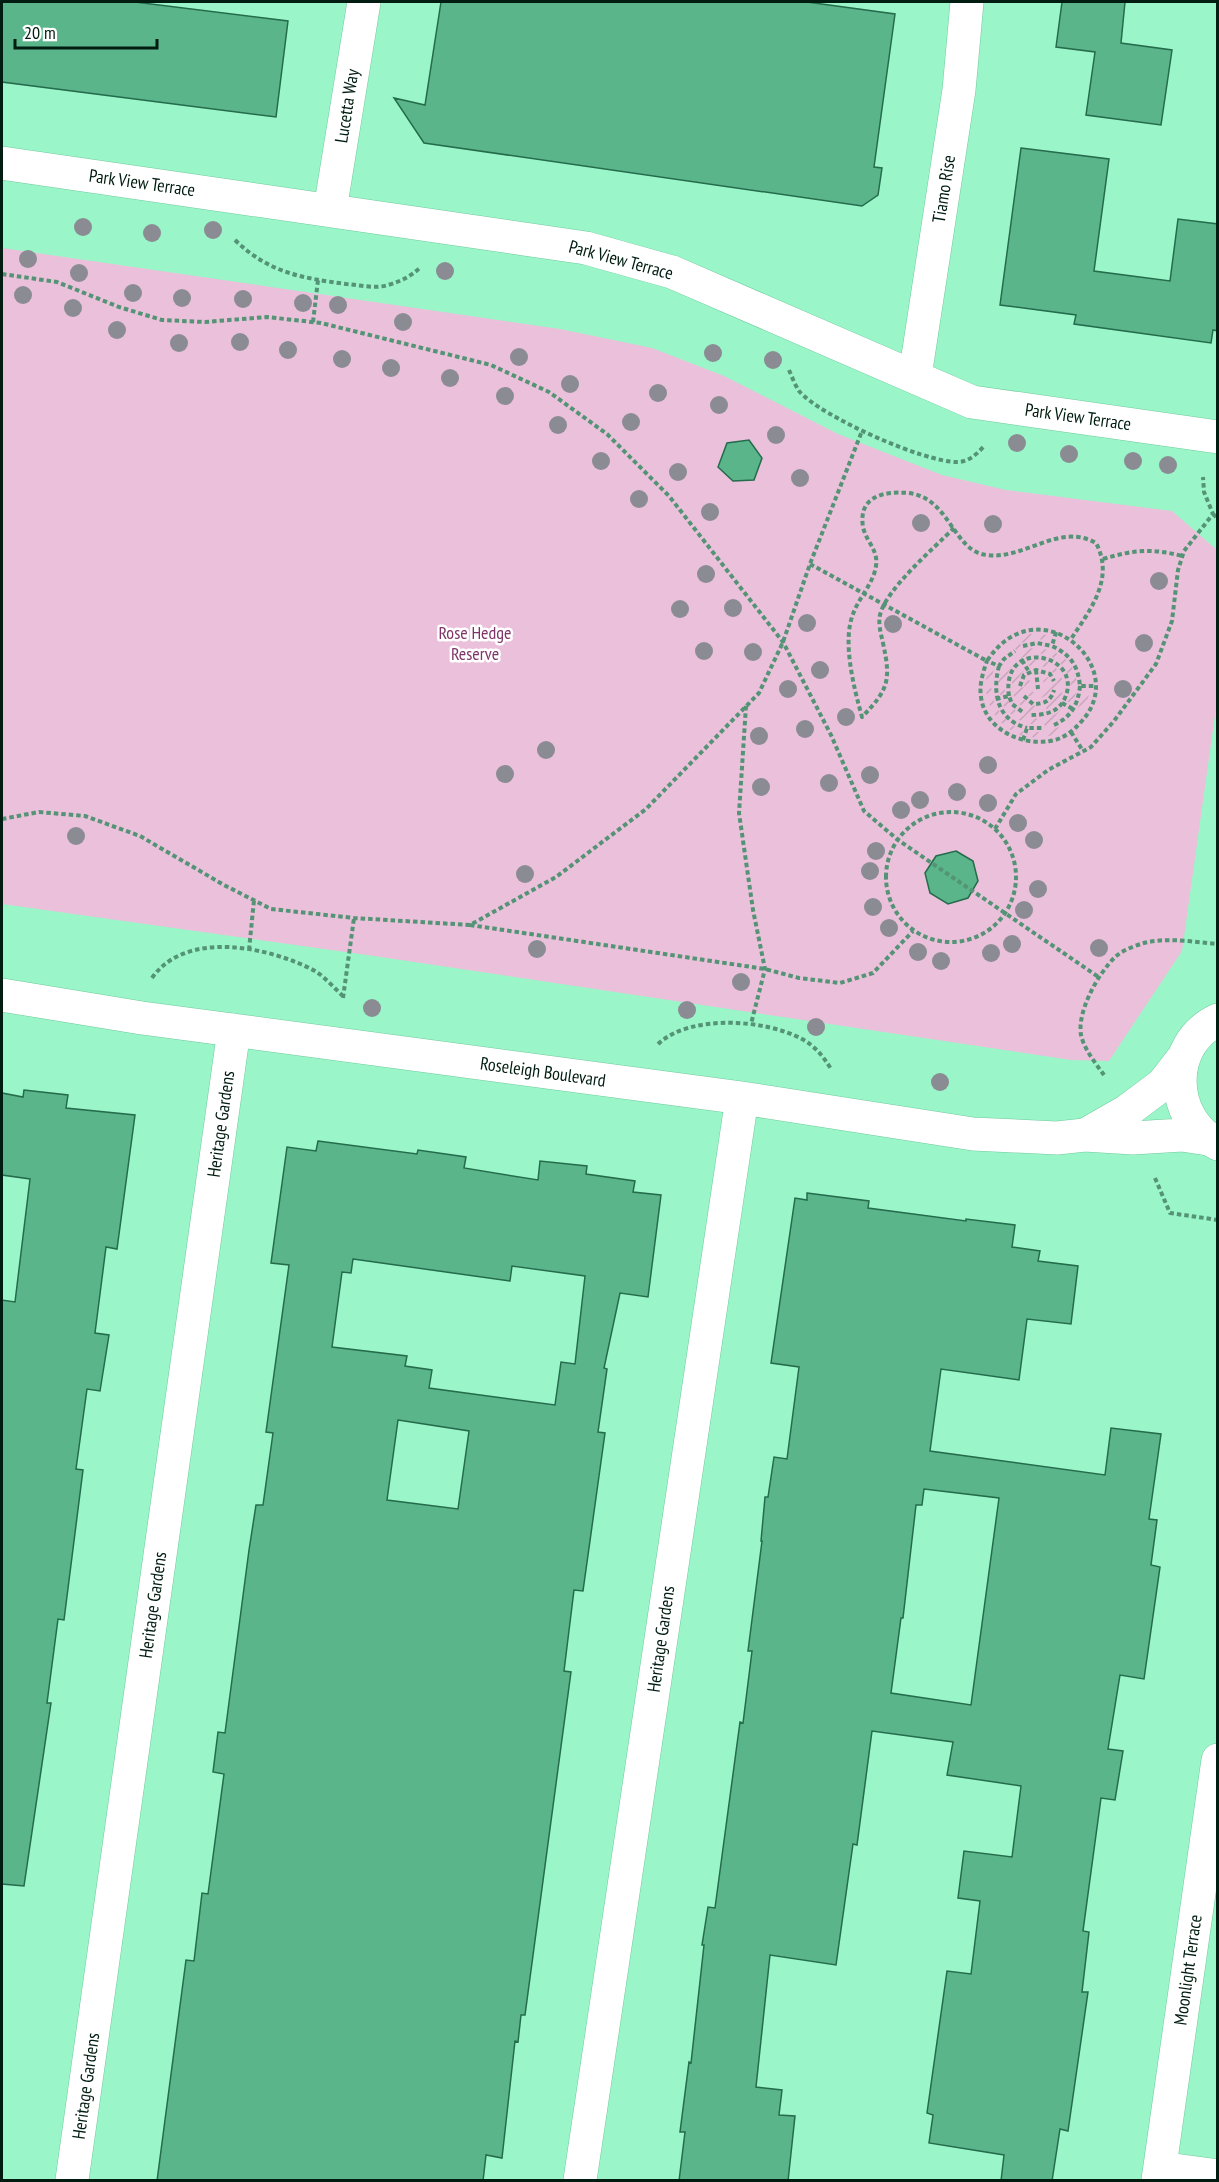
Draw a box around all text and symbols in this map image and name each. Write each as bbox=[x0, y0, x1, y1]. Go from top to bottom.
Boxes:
scale bar bbox=[15, 12, 158, 50]
text: 20 m bbox=[24, 21, 56, 44]
street label: Lucetta Way bbox=[329, 67, 364, 145]
street label: Tiamo Rise bbox=[927, 153, 960, 225]
street label: Park View Terrace bbox=[87, 164, 197, 201]
street label: Park View Terrace bbox=[566, 235, 676, 284]
street label: Park View Terrace bbox=[1023, 398, 1133, 435]
park label: Rose Hedge Reserve bbox=[438, 621, 512, 665]
street label: Roseleigh Boulevard bbox=[479, 1051, 607, 1092]
street label: Heritage Gardens bbox=[202, 1069, 239, 1179]
street label: Heritage Gardens bbox=[134, 1550, 171, 1660]
street label: Heritage Gardens bbox=[642, 1584, 679, 1694]
street label: Moonlight Terrace bbox=[1168, 1913, 1207, 2027]
street label: Heritage Gardens bbox=[67, 2031, 104, 2141]

